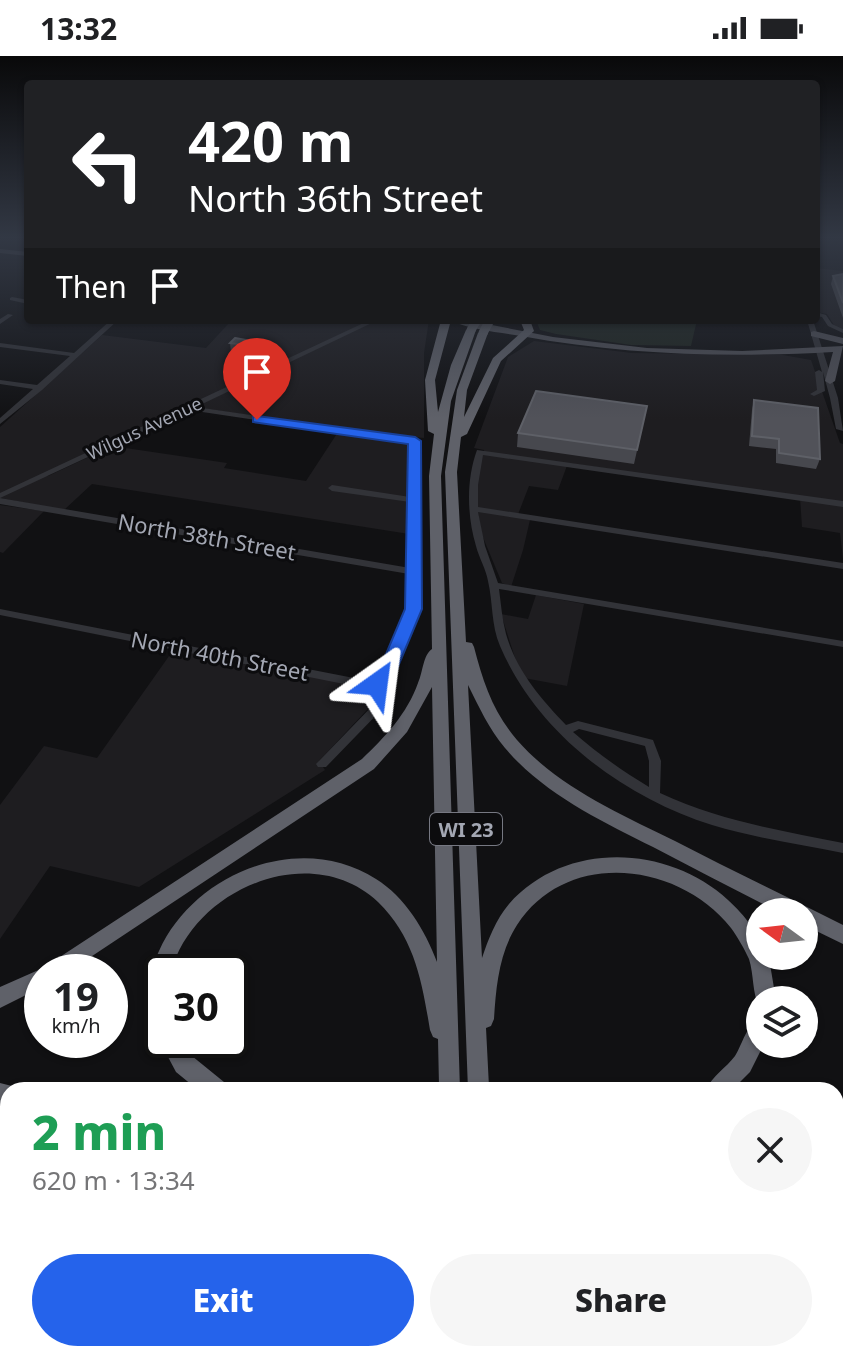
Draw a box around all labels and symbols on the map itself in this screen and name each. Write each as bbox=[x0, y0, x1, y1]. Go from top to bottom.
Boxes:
pin bbox=[223, 338, 291, 420]
street label: Wilgus Avenue bbox=[82, 391, 206, 465]
street label: North 38th Street bbox=[116, 506, 298, 566]
street label: North 40th Street bbox=[129, 623, 311, 687]
position arrow bbox=[335, 642, 419, 726]
road number: WI 23 bbox=[430, 813, 502, 845]
north arrow bbox=[746, 898, 818, 970]
speed limit sign: 30 bbox=[144, 954, 248, 1058]

